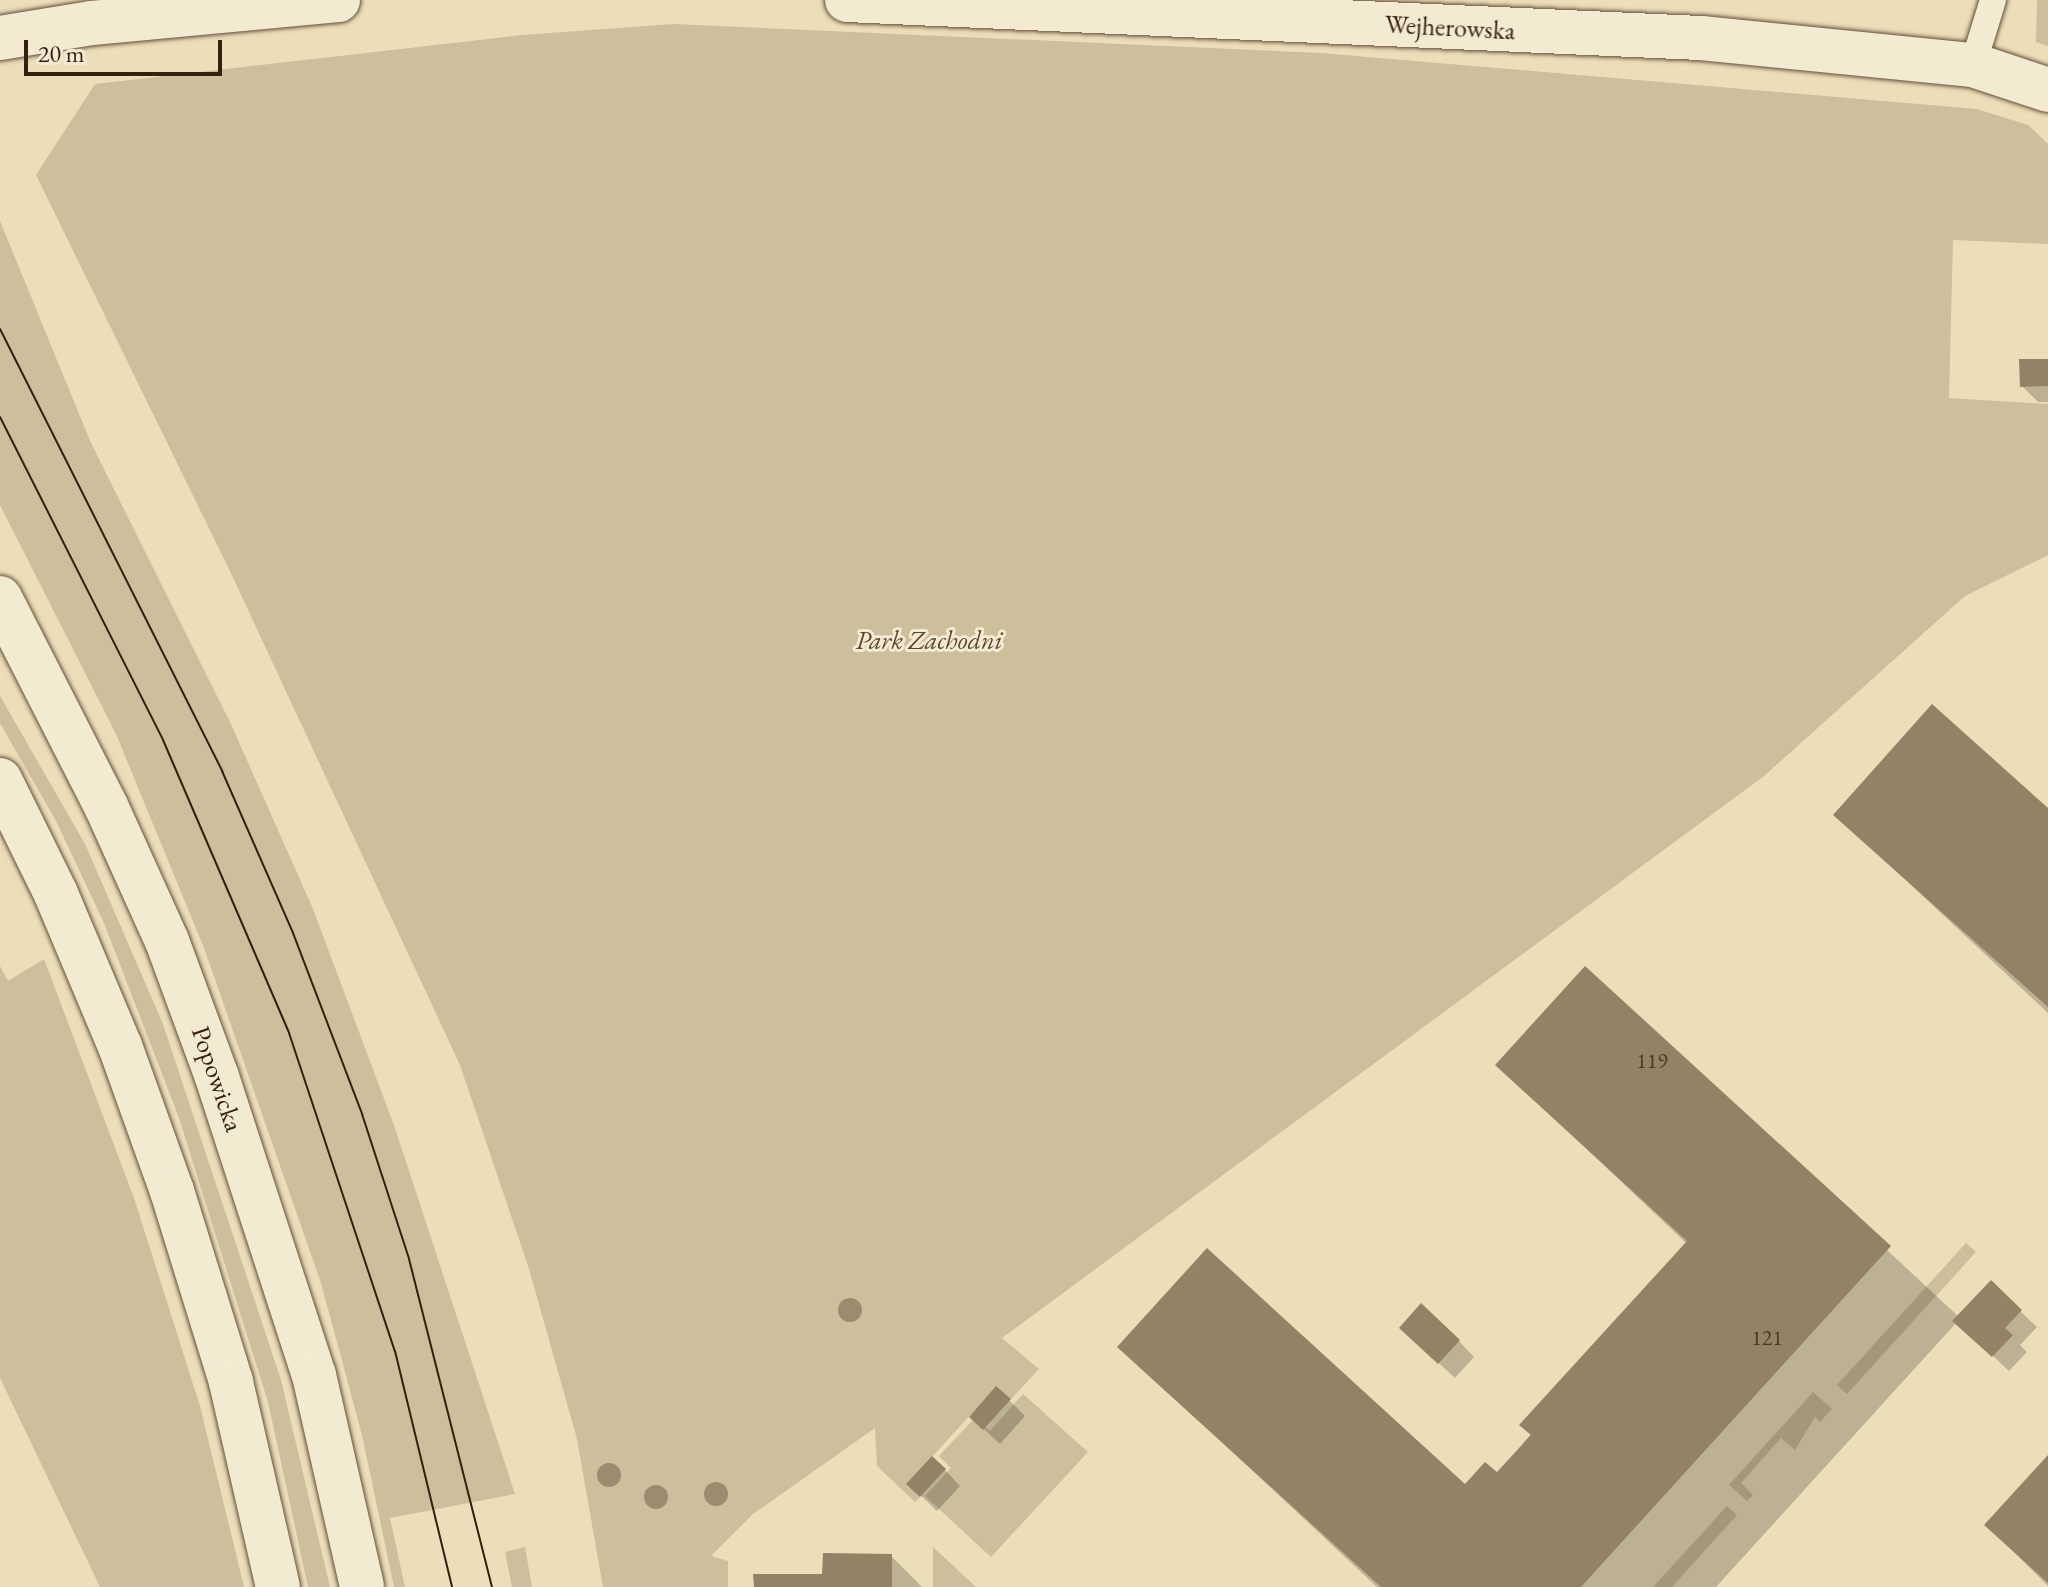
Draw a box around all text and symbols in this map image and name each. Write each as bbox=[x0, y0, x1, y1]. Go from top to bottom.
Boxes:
street label: Wejherowska bbox=[1384, 9, 1516, 47]
scale bar bbox=[28, 24, 226, 74]
text: 20 m bbox=[38, 38, 85, 69]
park label: Park Zachodni bbox=[856, 625, 1002, 657]
street label: Popowicka bbox=[184, 1022, 250, 1136]
house number: 119 bbox=[1636, 1048, 1668, 1074]
house number: 121 bbox=[1751, 1325, 1783, 1351]

